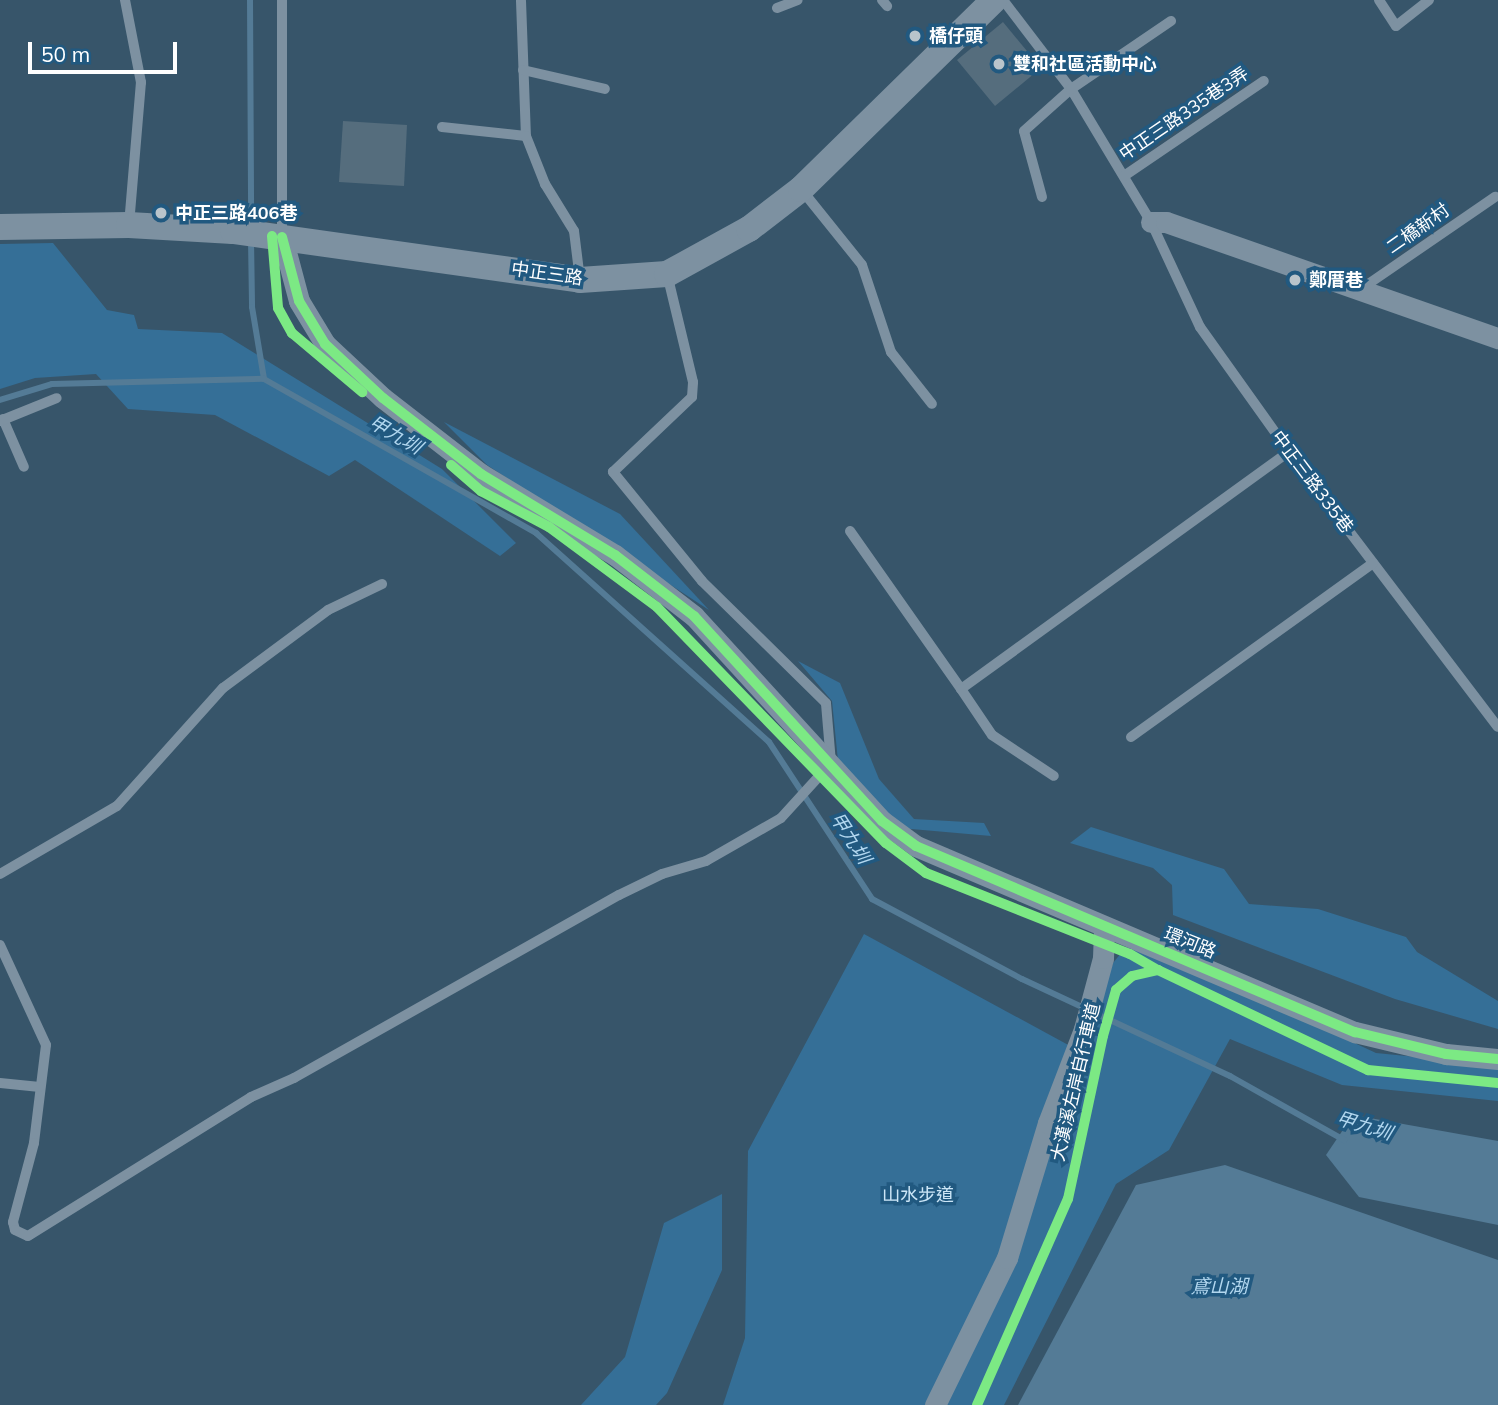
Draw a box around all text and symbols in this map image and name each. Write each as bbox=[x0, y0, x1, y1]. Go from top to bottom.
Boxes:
place label: 橋仔頭 bbox=[929, 25, 983, 47]
scale bar bbox=[32, 28, 180, 72]
marker: 橋仔頭 bbox=[907, 28, 923, 44]
text: 50 m bbox=[41, 41, 90, 67]
place label: 雙和社區活動中心 bbox=[1013, 53, 1157, 75]
marker: 雙和社區活動中心 bbox=[991, 56, 1007, 72]
street label: 中正三路335巷3弄 bbox=[1115, 63, 1253, 165]
street label: 二橋新村 bbox=[1382, 200, 1454, 258]
place label: 中正三路406巷 bbox=[175, 202, 297, 224]
marker: 中正三路406巷 bbox=[153, 205, 169, 221]
street label: 中正三路 bbox=[510, 258, 584, 290]
place label: 鄭厝巷 bbox=[1309, 269, 1363, 291]
marker: 鄭厝巷 bbox=[1287, 272, 1303, 288]
water label: 甲九圳 bbox=[365, 411, 425, 459]
street label: 中正三路335巷 bbox=[1267, 427, 1357, 537]
water label: 甲九圳 bbox=[825, 808, 875, 868]
street label: 環河路 bbox=[1161, 923, 1219, 963]
street label: 大漢溪左岸自行車道 bbox=[1047, 1001, 1105, 1163]
water label: 甲九圳 bbox=[1333, 1107, 1395, 1145]
park label: 山水步道 bbox=[882, 1184, 954, 1206]
water label: 鳶山湖 bbox=[1191, 1276, 1247, 1298]

